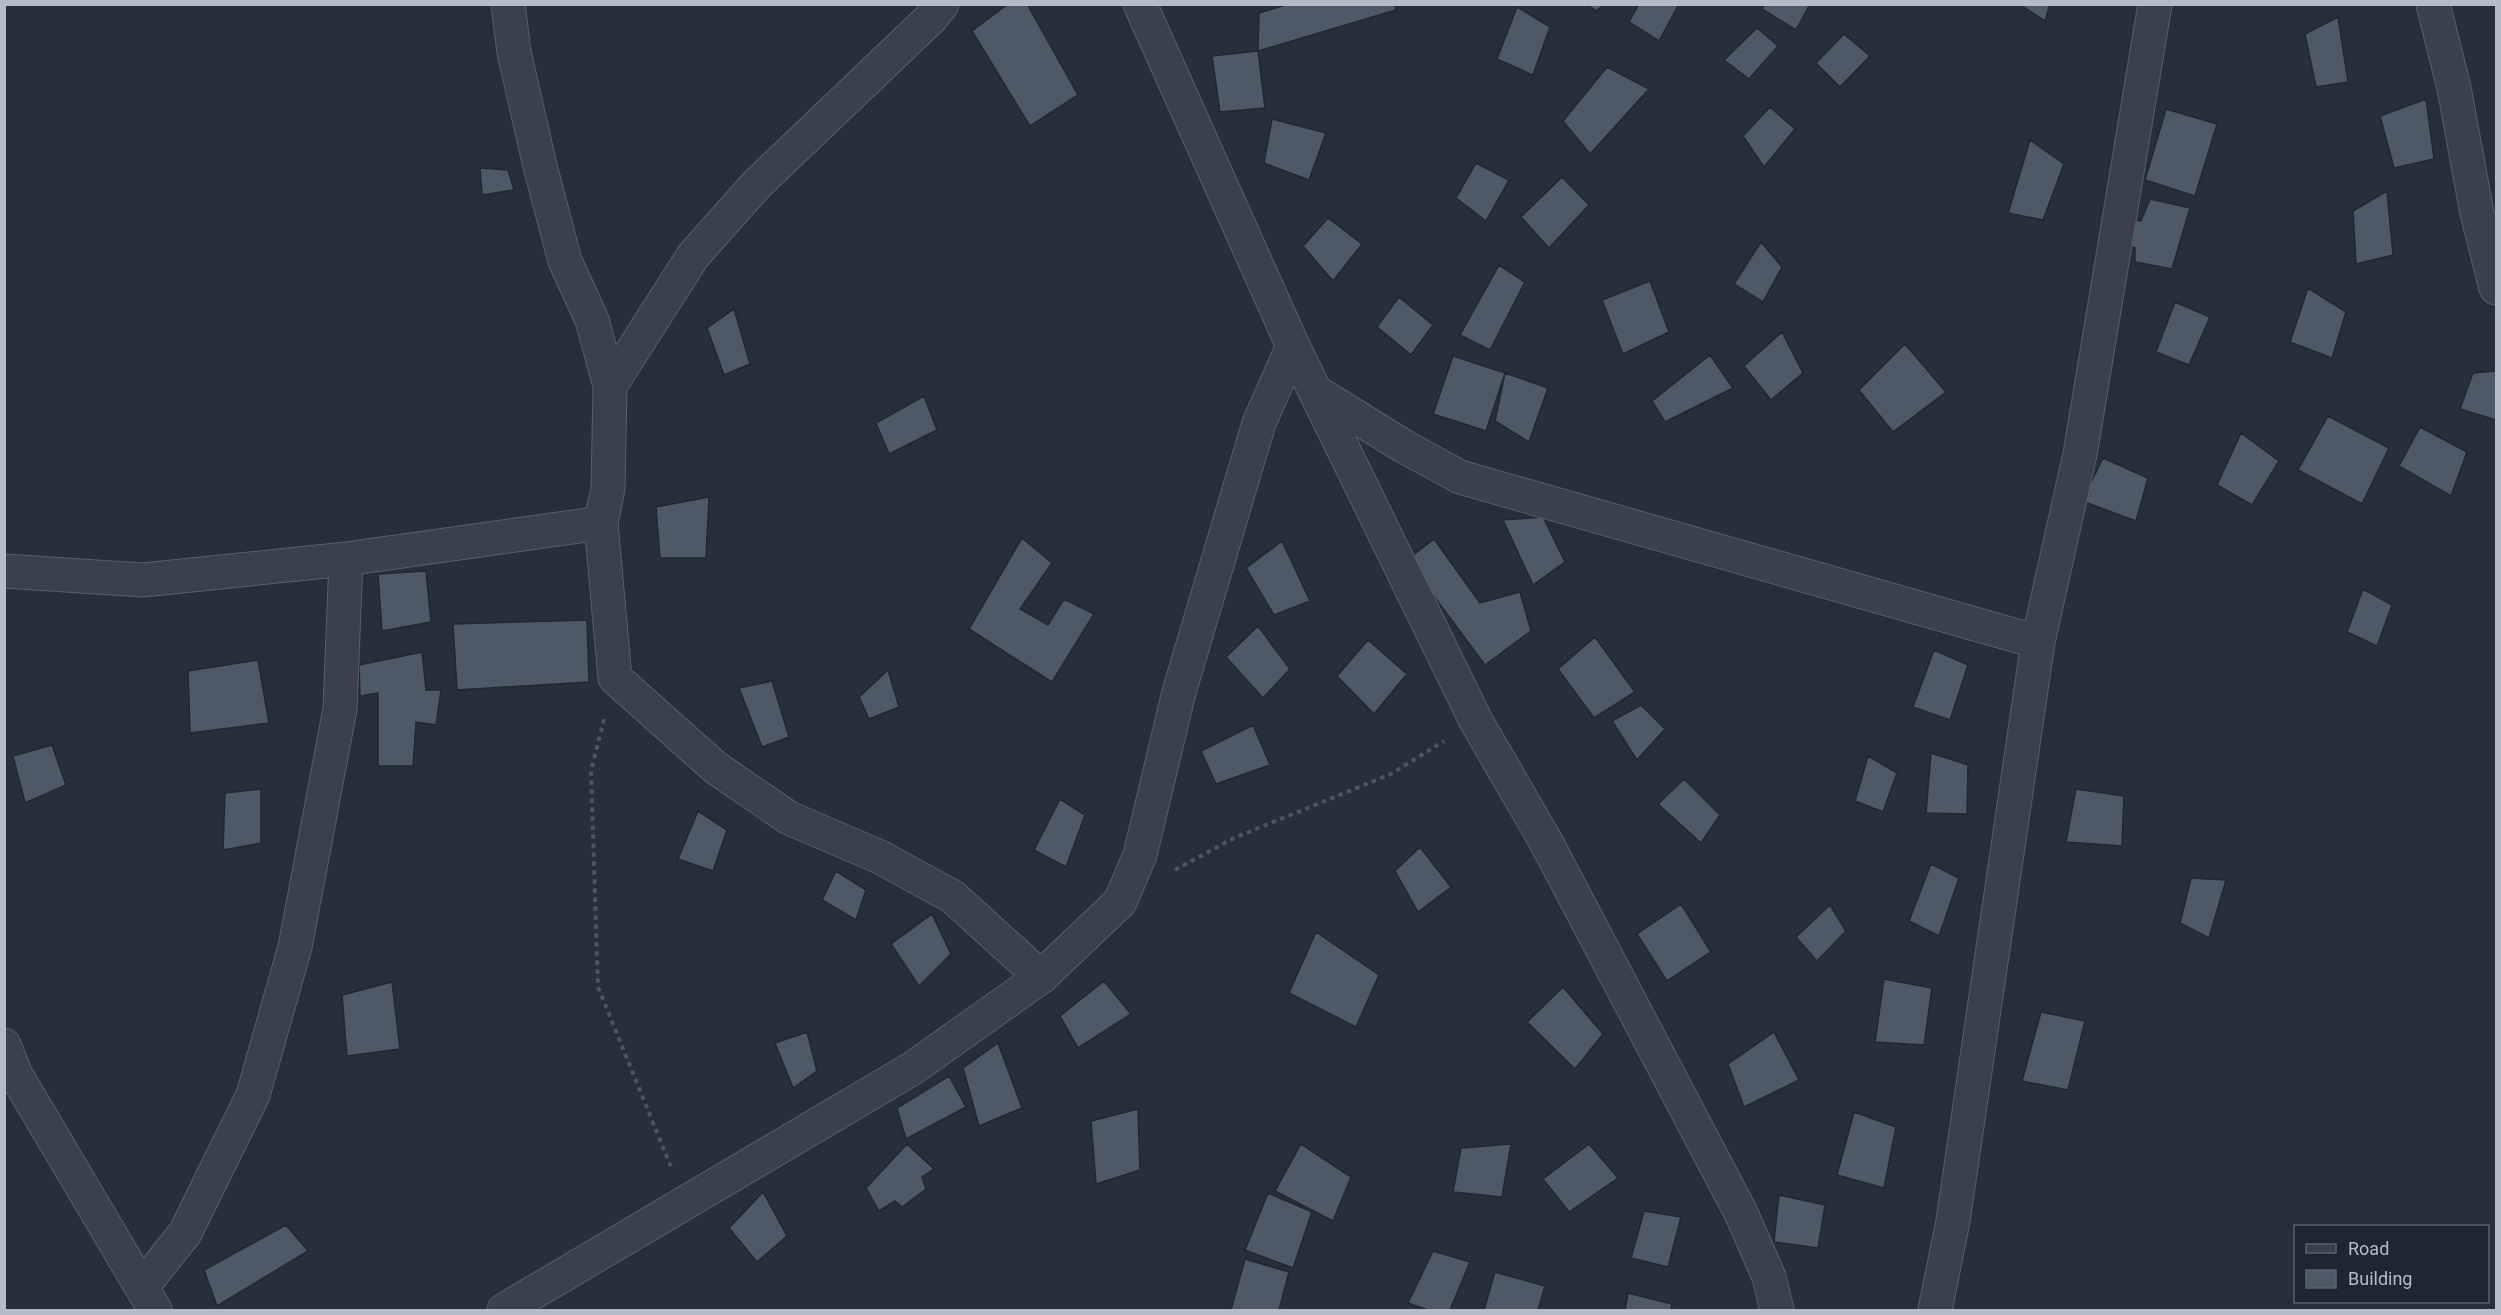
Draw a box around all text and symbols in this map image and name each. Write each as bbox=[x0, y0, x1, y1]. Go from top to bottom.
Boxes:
legend bbox=[2294, 1225, 2489, 1303]
text: Road bbox=[2348, 1238, 2389, 1259]
text: Building bbox=[2348, 1268, 2412, 1289]

